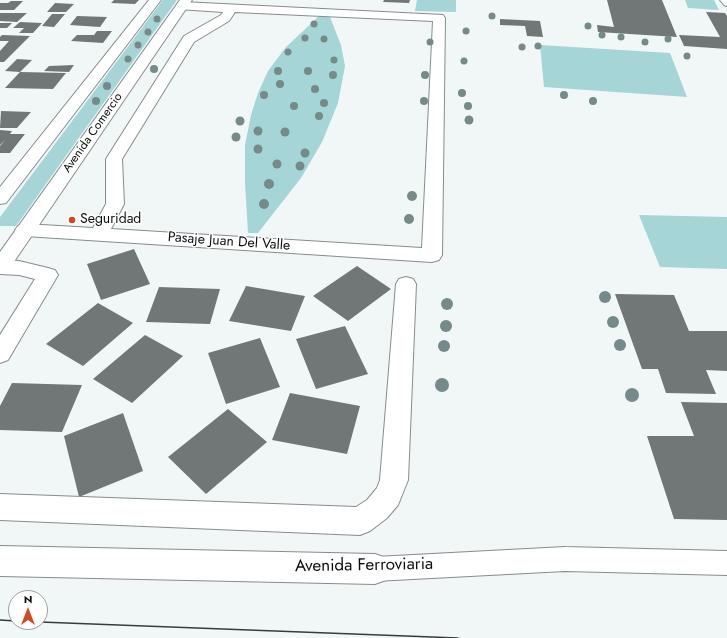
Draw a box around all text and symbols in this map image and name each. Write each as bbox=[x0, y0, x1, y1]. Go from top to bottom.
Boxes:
street label: Avenida Comercio bbox=[60, 90, 126, 176]
place label: Seguridad bbox=[80, 212, 141, 228]
marker: Seguridad bbox=[67, 215, 77, 225]
street label: Pasaje Juan Del Valle bbox=[167, 229, 291, 255]
street label: Avenida Ferroviaria bbox=[295, 555, 433, 577]
north arrow bbox=[8, 590, 48, 630]
text: N bbox=[24, 591, 32, 607]

